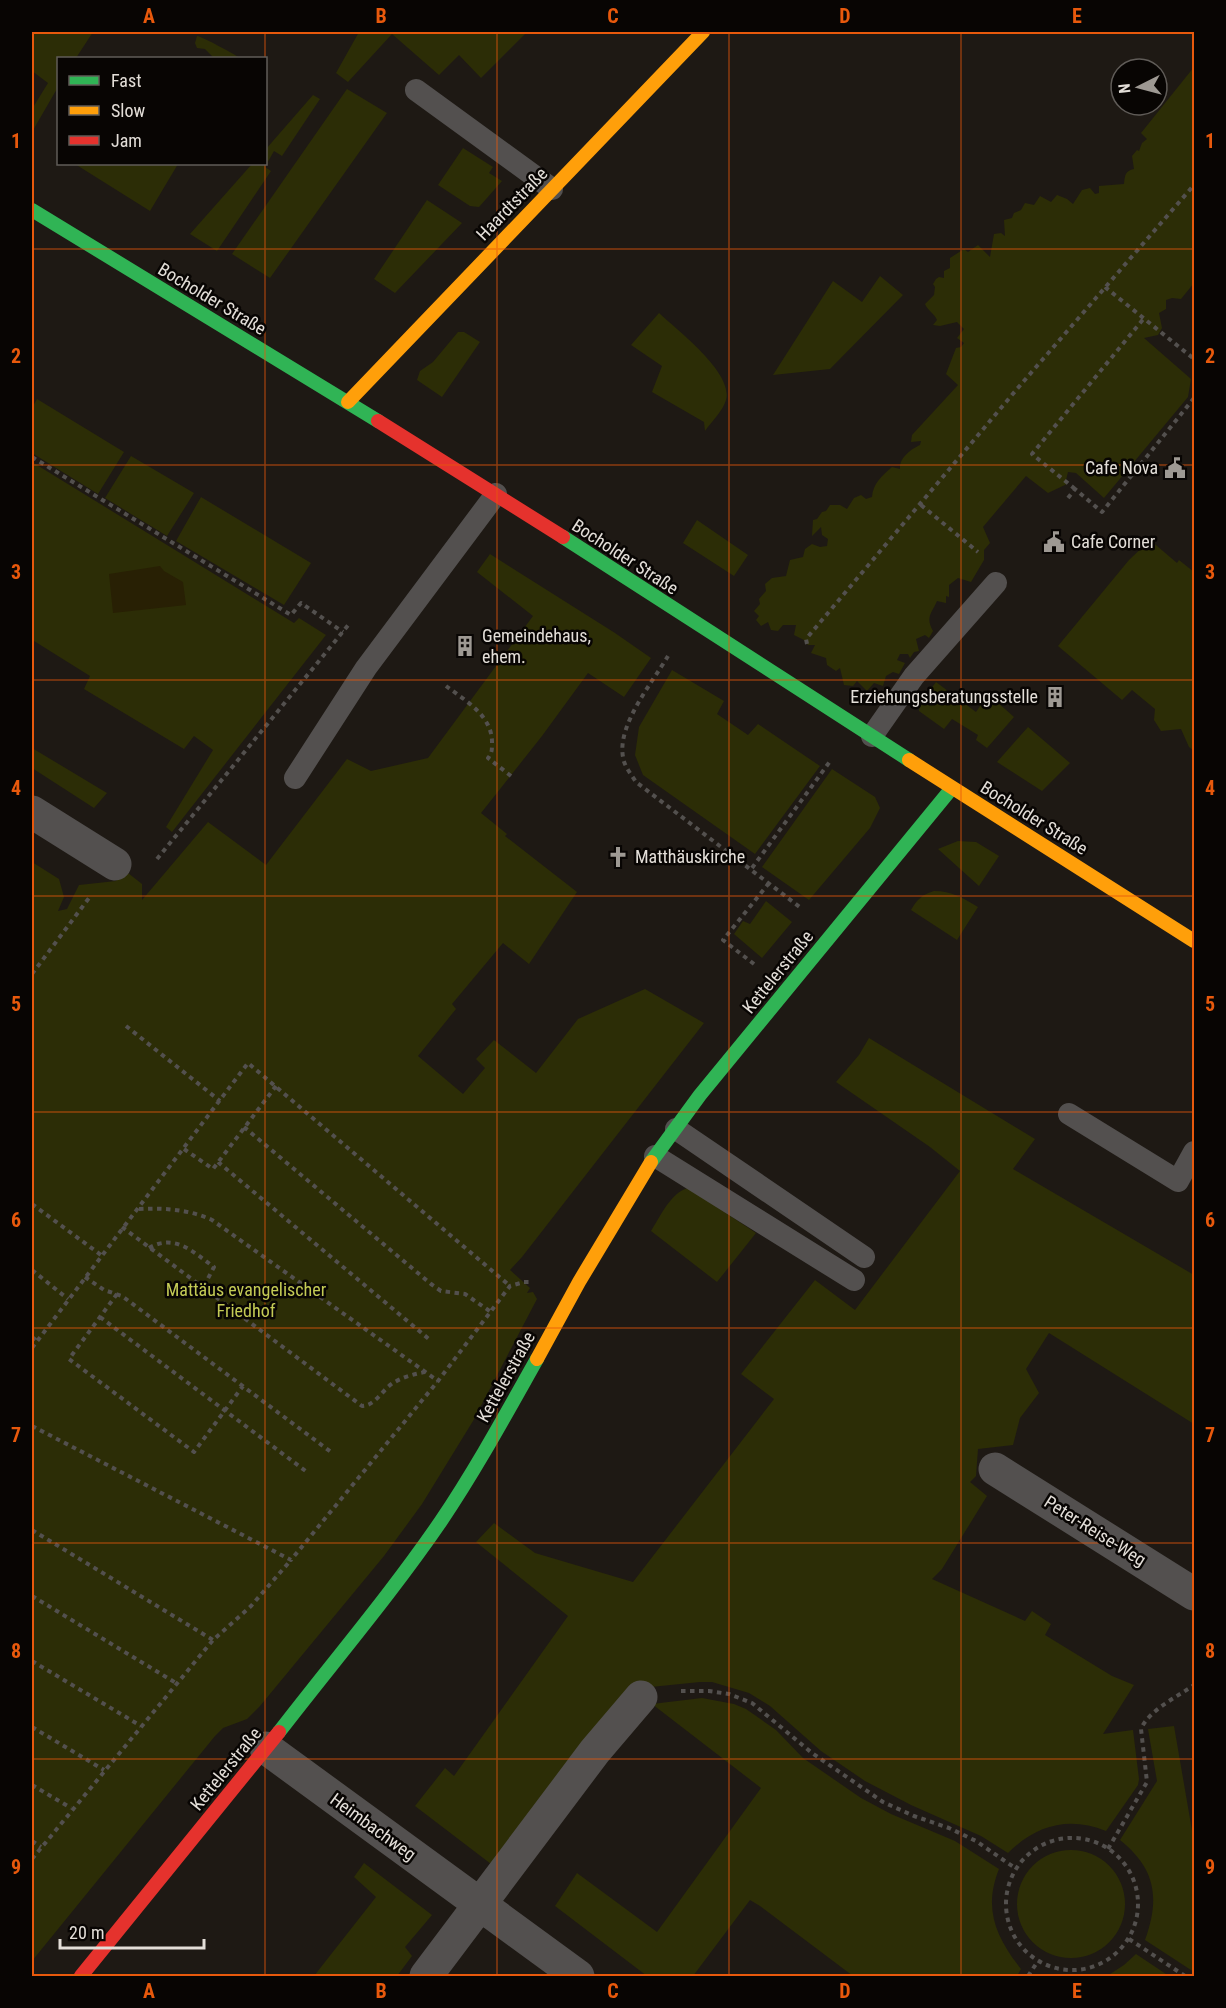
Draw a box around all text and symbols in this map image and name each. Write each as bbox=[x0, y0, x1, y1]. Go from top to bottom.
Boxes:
text: A bbox=[143, 4, 155, 28]
text: B bbox=[375, 4, 387, 28]
text: C bbox=[607, 4, 619, 28]
text: D bbox=[839, 4, 851, 28]
text: E bbox=[1072, 4, 1082, 28]
legend bbox=[57, 57, 267, 165]
north arrow bbox=[1109, 57, 1169, 117]
text: Fast bbox=[111, 70, 142, 91]
text: N bbox=[1115, 83, 1135, 94]
text: Slow bbox=[111, 100, 146, 121]
text: 1 bbox=[11, 129, 21, 153]
text: 1 bbox=[1205, 129, 1215, 153]
text: Jam bbox=[111, 130, 142, 151]
street label: Haardtstraße bbox=[472, 163, 552, 244]
street label: Bocholder Straße bbox=[154, 258, 270, 339]
text: 2 bbox=[11, 344, 21, 368]
text: 2 bbox=[1205, 344, 1215, 368]
public building icon: Cafe Nova bbox=[1163, 456, 1187, 480]
place label: Cafe Nova bbox=[1085, 457, 1158, 478]
street label: Bocholder Straße bbox=[568, 514, 682, 599]
public building icon: Cafe Corner bbox=[1042, 530, 1066, 554]
place label: Cafe Corner bbox=[1071, 531, 1156, 552]
text: 3 bbox=[11, 560, 21, 584]
text: 3 bbox=[1205, 560, 1215, 584]
place label: Gemeindehaus, ehem. bbox=[482, 625, 591, 667]
building icon: Gemeindehaus, ehem. bbox=[453, 634, 477, 658]
building icon: Erziehungsberatungsstelle bbox=[1043, 685, 1067, 709]
place label: Erziehungsberatungsstelle bbox=[850, 686, 1038, 707]
text: 4 bbox=[11, 776, 21, 800]
street label: Bocholder Straße bbox=[977, 776, 1092, 859]
text: 4 bbox=[1205, 776, 1215, 800]
church icon: Matthäuskirche bbox=[606, 845, 630, 869]
place label: Matthäuskirche bbox=[635, 846, 745, 867]
street label: Kettelerstraße bbox=[738, 926, 817, 1017]
text: 5 bbox=[11, 992, 21, 1016]
text: 5 bbox=[1205, 992, 1215, 1016]
text: 6 bbox=[11, 1208, 21, 1232]
text: 6 bbox=[1205, 1208, 1215, 1232]
park label: Mattäus evangelischer Friedhof bbox=[166, 1279, 327, 1321]
street label: Kettelerstraße bbox=[472, 1328, 539, 1426]
text: 7 bbox=[11, 1423, 21, 1447]
text: 7 bbox=[1205, 1423, 1215, 1447]
street label: Peter-Reise-Weg bbox=[1041, 1491, 1150, 1570]
text: 8 bbox=[11, 1639, 21, 1663]
text: 8 bbox=[1205, 1639, 1215, 1663]
street label: Kettelerstraße bbox=[186, 1723, 265, 1814]
street label: Heimbachweg bbox=[326, 1788, 420, 1865]
text: 9 bbox=[11, 1855, 21, 1879]
text: 9 bbox=[1205, 1855, 1215, 1879]
scale bar bbox=[60, 1912, 204, 1950]
text: 20 m bbox=[69, 1922, 104, 1943]
text: A bbox=[143, 1979, 155, 2003]
text: B bbox=[375, 1979, 387, 2003]
text: C bbox=[607, 1979, 619, 2003]
text: D bbox=[839, 1979, 851, 2003]
text: E bbox=[1072, 1979, 1082, 2003]

